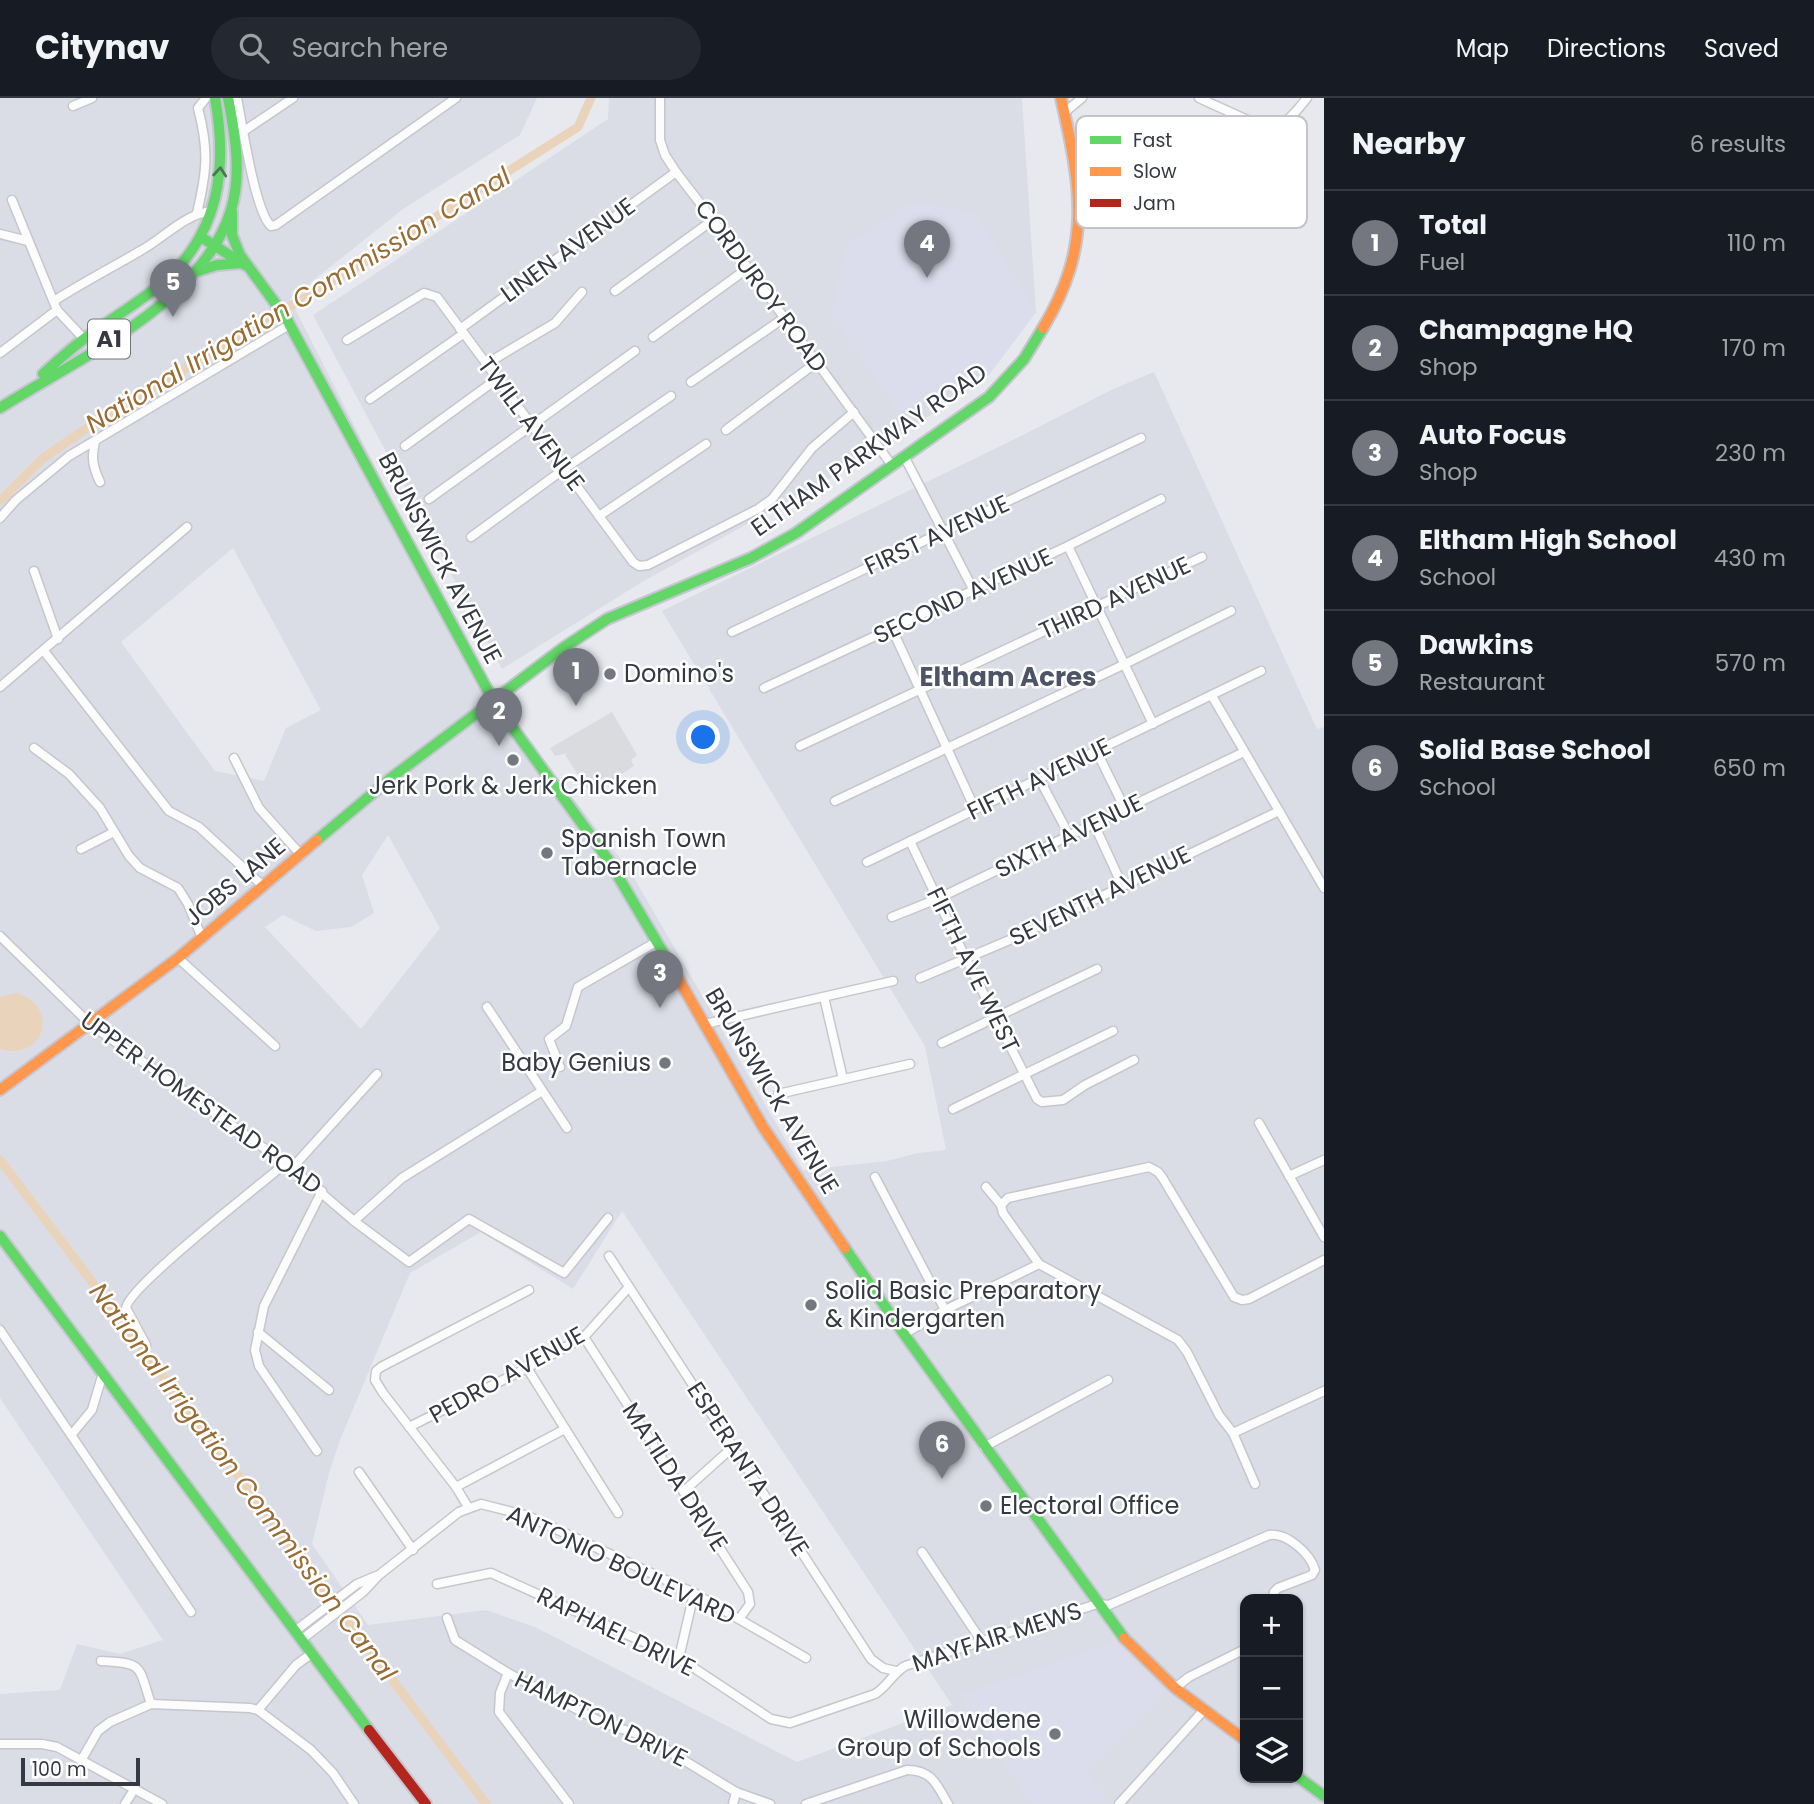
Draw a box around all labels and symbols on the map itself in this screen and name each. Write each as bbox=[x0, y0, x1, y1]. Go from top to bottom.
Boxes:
legend bbox=[1076, 116, 1307, 228]
text: Fast bbox=[1133, 127, 1172, 154]
water label: National Irrigation Commission Canal bbox=[79, 158, 518, 442]
text: Slow bbox=[1133, 158, 1177, 185]
one-way arrow bbox=[212, 166, 227, 177]
street label: LINEN AVENUE bbox=[494, 190, 642, 310]
text: Jam bbox=[1133, 190, 1175, 217]
street label: CORDUROY ROAD bbox=[688, 193, 835, 379]
pin: 4 bbox=[904, 220, 950, 278]
pin: 5 bbox=[150, 259, 196, 317]
road number: A1 bbox=[88, 320, 130, 358]
street label: TWILL AVENUE bbox=[470, 350, 593, 497]
street label: ELTHAM PARKWAY ROAD bbox=[744, 355, 993, 544]
street label: BRUNSWICK AVENUE bbox=[371, 446, 510, 669]
street label: FIRST AVENUE bbox=[859, 487, 1015, 583]
street label: SECOND AVENUE bbox=[868, 540, 1058, 652]
street label: THIRD AVENUE bbox=[1034, 548, 1196, 647]
pin: 1 bbox=[553, 648, 599, 706]
place label: Domino's bbox=[624, 657, 734, 690]
district label: Eltham Acres bbox=[919, 659, 1097, 695]
marker: Domino's bbox=[602, 666, 618, 682]
pin: 2 bbox=[476, 688, 522, 746]
your location bbox=[686, 720, 720, 754]
street label: FIFTH AVENUE bbox=[961, 729, 1116, 828]
marker: Jerk Pork & Jerk Chicken bbox=[505, 752, 521, 768]
place label: Jerk Pork & Jerk Chicken bbox=[369, 769, 657, 802]
street label: SIXTH AVENUE bbox=[989, 785, 1148, 886]
place label: Spanish Town Tabernacle bbox=[561, 822, 726, 883]
street label: JOBS LANE bbox=[177, 830, 292, 934]
street label: SEVENTH AVENUE bbox=[1004, 837, 1196, 954]
marker: Spanish Town Tabernacle bbox=[539, 845, 555, 861]
street label: FIFTH AVE WEST bbox=[919, 882, 1028, 1058]
pin: 3 bbox=[637, 950, 683, 1008]
street label: BRUNSWICK AVENUE bbox=[698, 981, 847, 1200]
street label: UPPER HOMESTEAD ROAD bbox=[74, 1004, 329, 1202]
place label: Baby Genius bbox=[501, 1046, 651, 1079]
marker: Baby Genius bbox=[657, 1055, 673, 1071]
place label: Solid Basic Preparatory & Kindergarten bbox=[825, 1274, 1102, 1335]
water label: National Irrigation Commission Canal bbox=[81, 1275, 405, 1689]
marker: Solid Basic Preparatory & Kindergarten bbox=[803, 1297, 819, 1313]
street label: PEDRO AVENUE bbox=[423, 1318, 590, 1431]
street label: ESPERANTA DRIVE bbox=[680, 1375, 817, 1562]
street label: MATILDA DRIVE bbox=[615, 1396, 736, 1558]
pin: 6 bbox=[919, 1421, 965, 1479]
place label: Electoral Office bbox=[1000, 1489, 1179, 1522]
street label: ANTONIO BOULEVARD bbox=[501, 1497, 741, 1632]
marker: Electoral Office bbox=[978, 1498, 994, 1514]
street label: RAPHAEL DRIVE bbox=[531, 1579, 701, 1684]
street label: MAYFAIR MEWS bbox=[908, 1594, 1086, 1679]
street label: HAMPTON DRIVE bbox=[509, 1662, 693, 1775]
place label: Willowdene Group of Schools bbox=[837, 1703, 1041, 1764]
marker: Willowdene Group of Schools bbox=[1047, 1726, 1063, 1742]
scale bar bbox=[21, 1755, 140, 1787]

